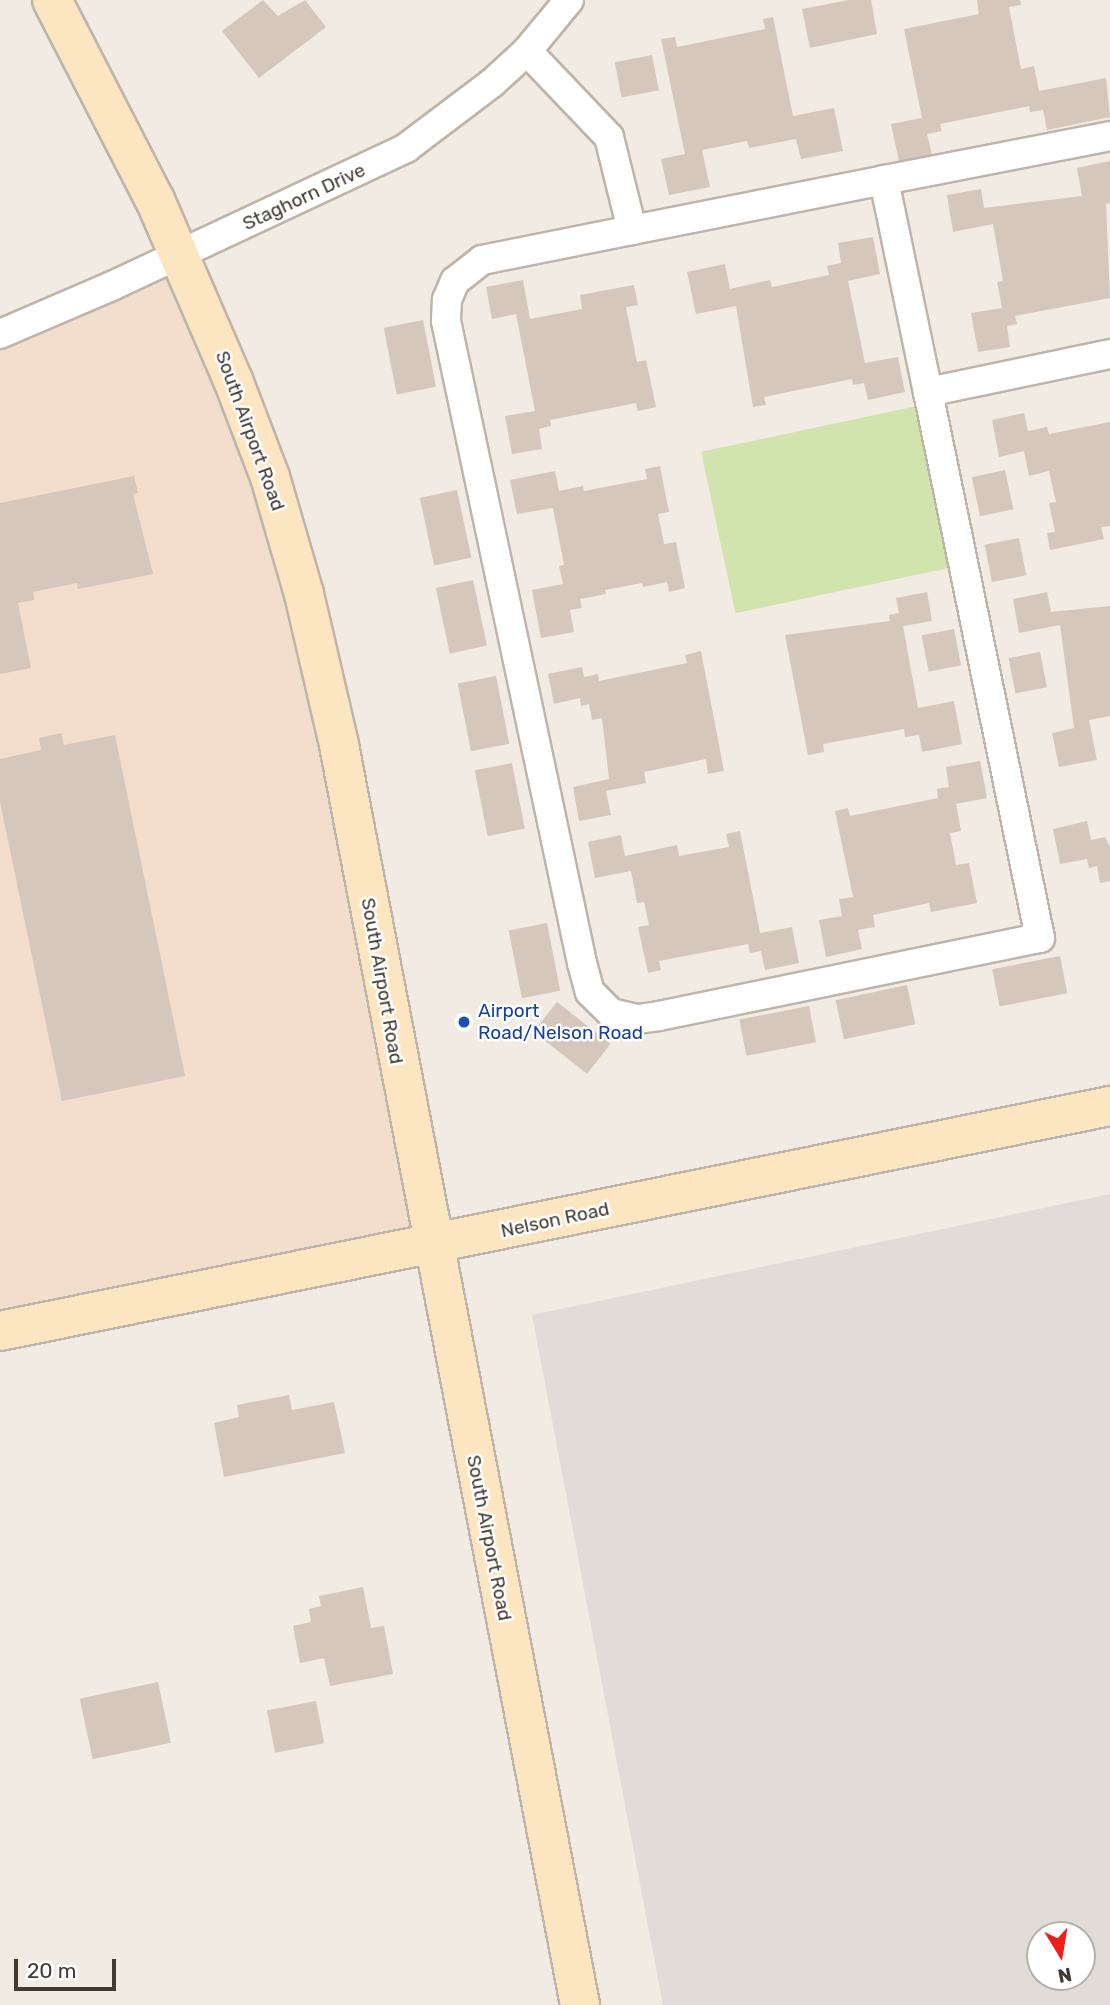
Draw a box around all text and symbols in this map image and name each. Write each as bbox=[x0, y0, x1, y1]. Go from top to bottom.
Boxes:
street label: Staghorn Drive bbox=[239, 159, 369, 235]
street label: South Airport Road bbox=[210, 348, 290, 514]
street label: South Airport Road bbox=[356, 896, 408, 1066]
place label: Airport Road/Nelson Road bbox=[478, 1000, 643, 1044]
marker: Airport Road/Nelson Road bbox=[456, 1014, 472, 1030]
street label: Nelson Road bbox=[499, 1197, 611, 1243]
street label: South Airport Road bbox=[462, 1453, 516, 1623]
north arrow bbox=[1026, 1921, 1096, 1991]
scale bar bbox=[18, 1946, 119, 1990]
text: 20 m bbox=[27, 1958, 76, 1983]
text: N bbox=[1056, 1963, 1074, 1988]

